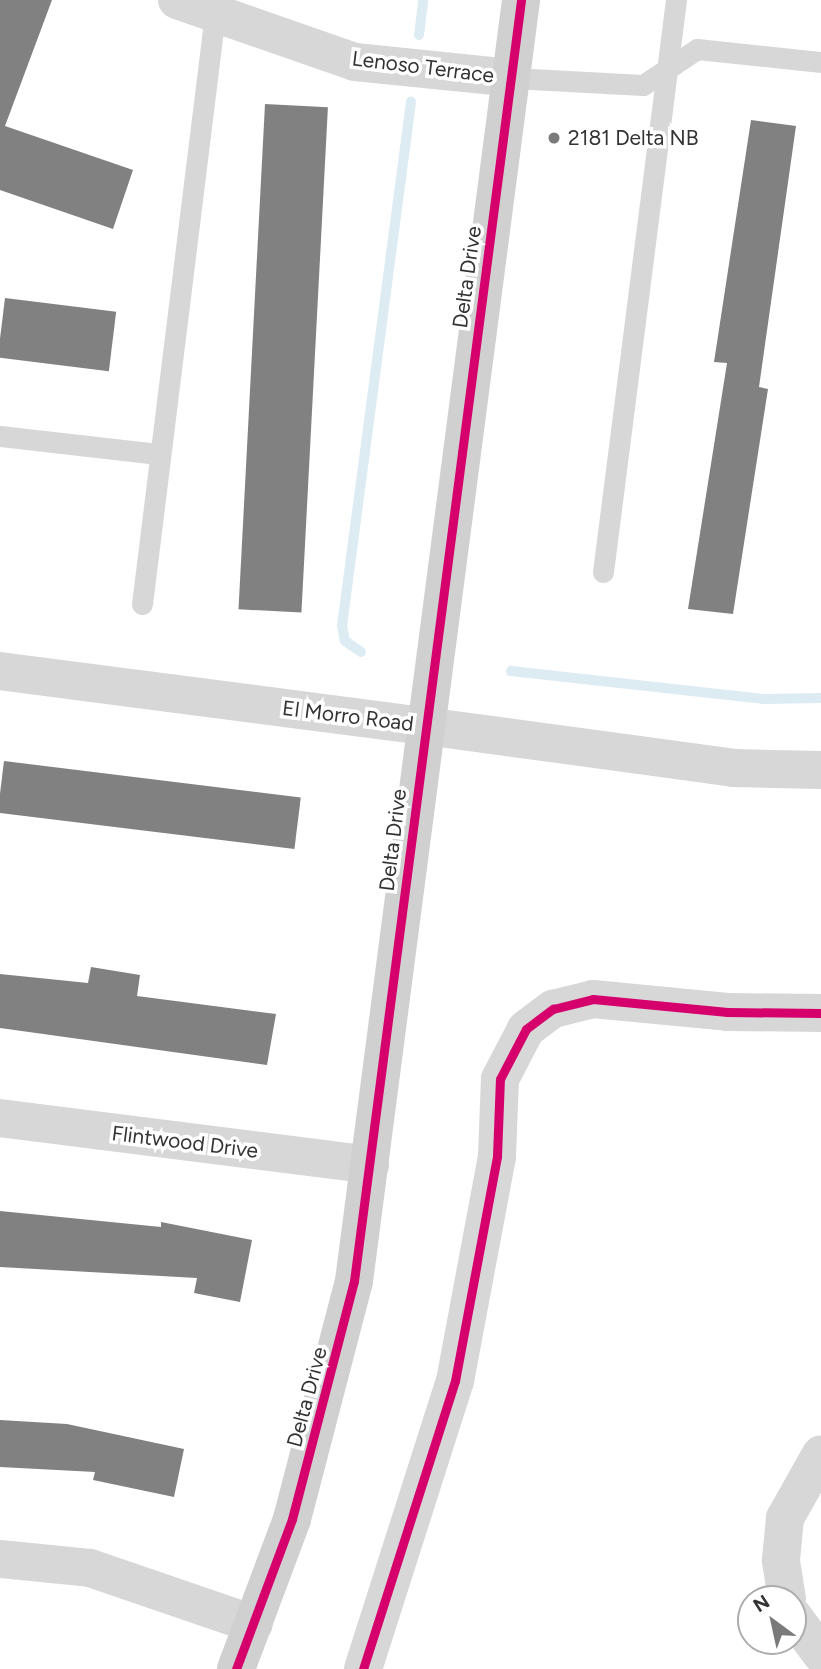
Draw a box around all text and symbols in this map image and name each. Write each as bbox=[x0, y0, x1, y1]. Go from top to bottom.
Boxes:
street label: Lenoso Terrace bbox=[351, 46, 495, 88]
place label: 2181 Delta NB bbox=[568, 125, 699, 151]
marker: 2181 Delta NB bbox=[546, 130, 562, 146]
street label: Delta Drive bbox=[447, 224, 487, 330]
street label: El Morro Road bbox=[281, 695, 415, 737]
street label: Delta Drive bbox=[374, 787, 412, 893]
street label: Flintwood Drive bbox=[110, 1121, 260, 1163]
street label: Delta Drive bbox=[282, 1344, 332, 1450]
north arrow bbox=[737, 1585, 807, 1655]
text: N bbox=[749, 1590, 774, 1617]

